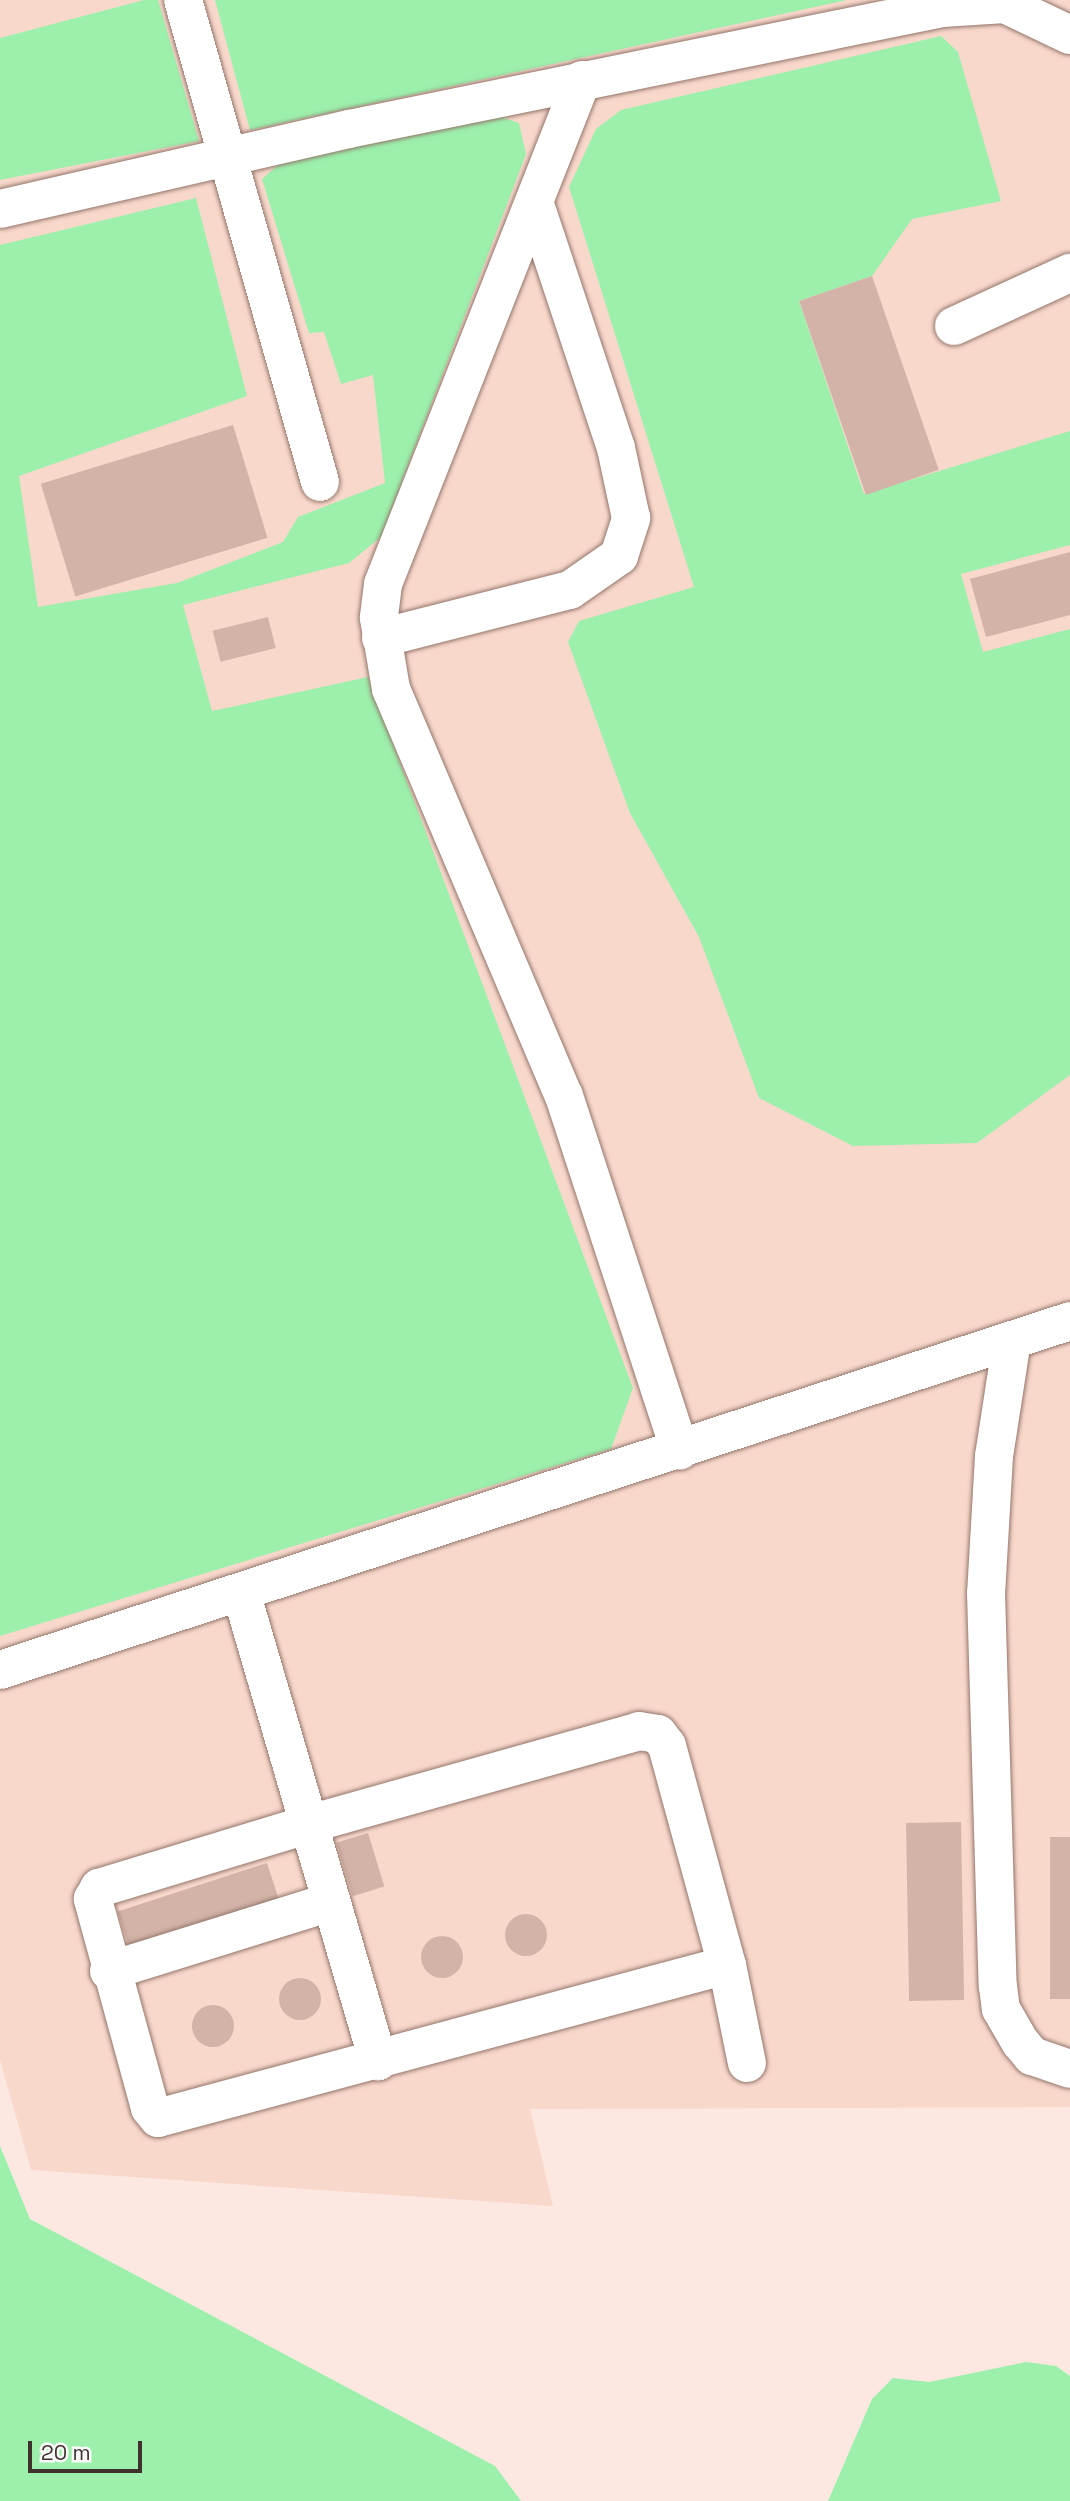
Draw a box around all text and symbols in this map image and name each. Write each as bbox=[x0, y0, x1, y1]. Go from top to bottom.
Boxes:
scale bar bbox=[32, 2428, 145, 2472]
text: 20 m bbox=[41, 2439, 91, 2466]

